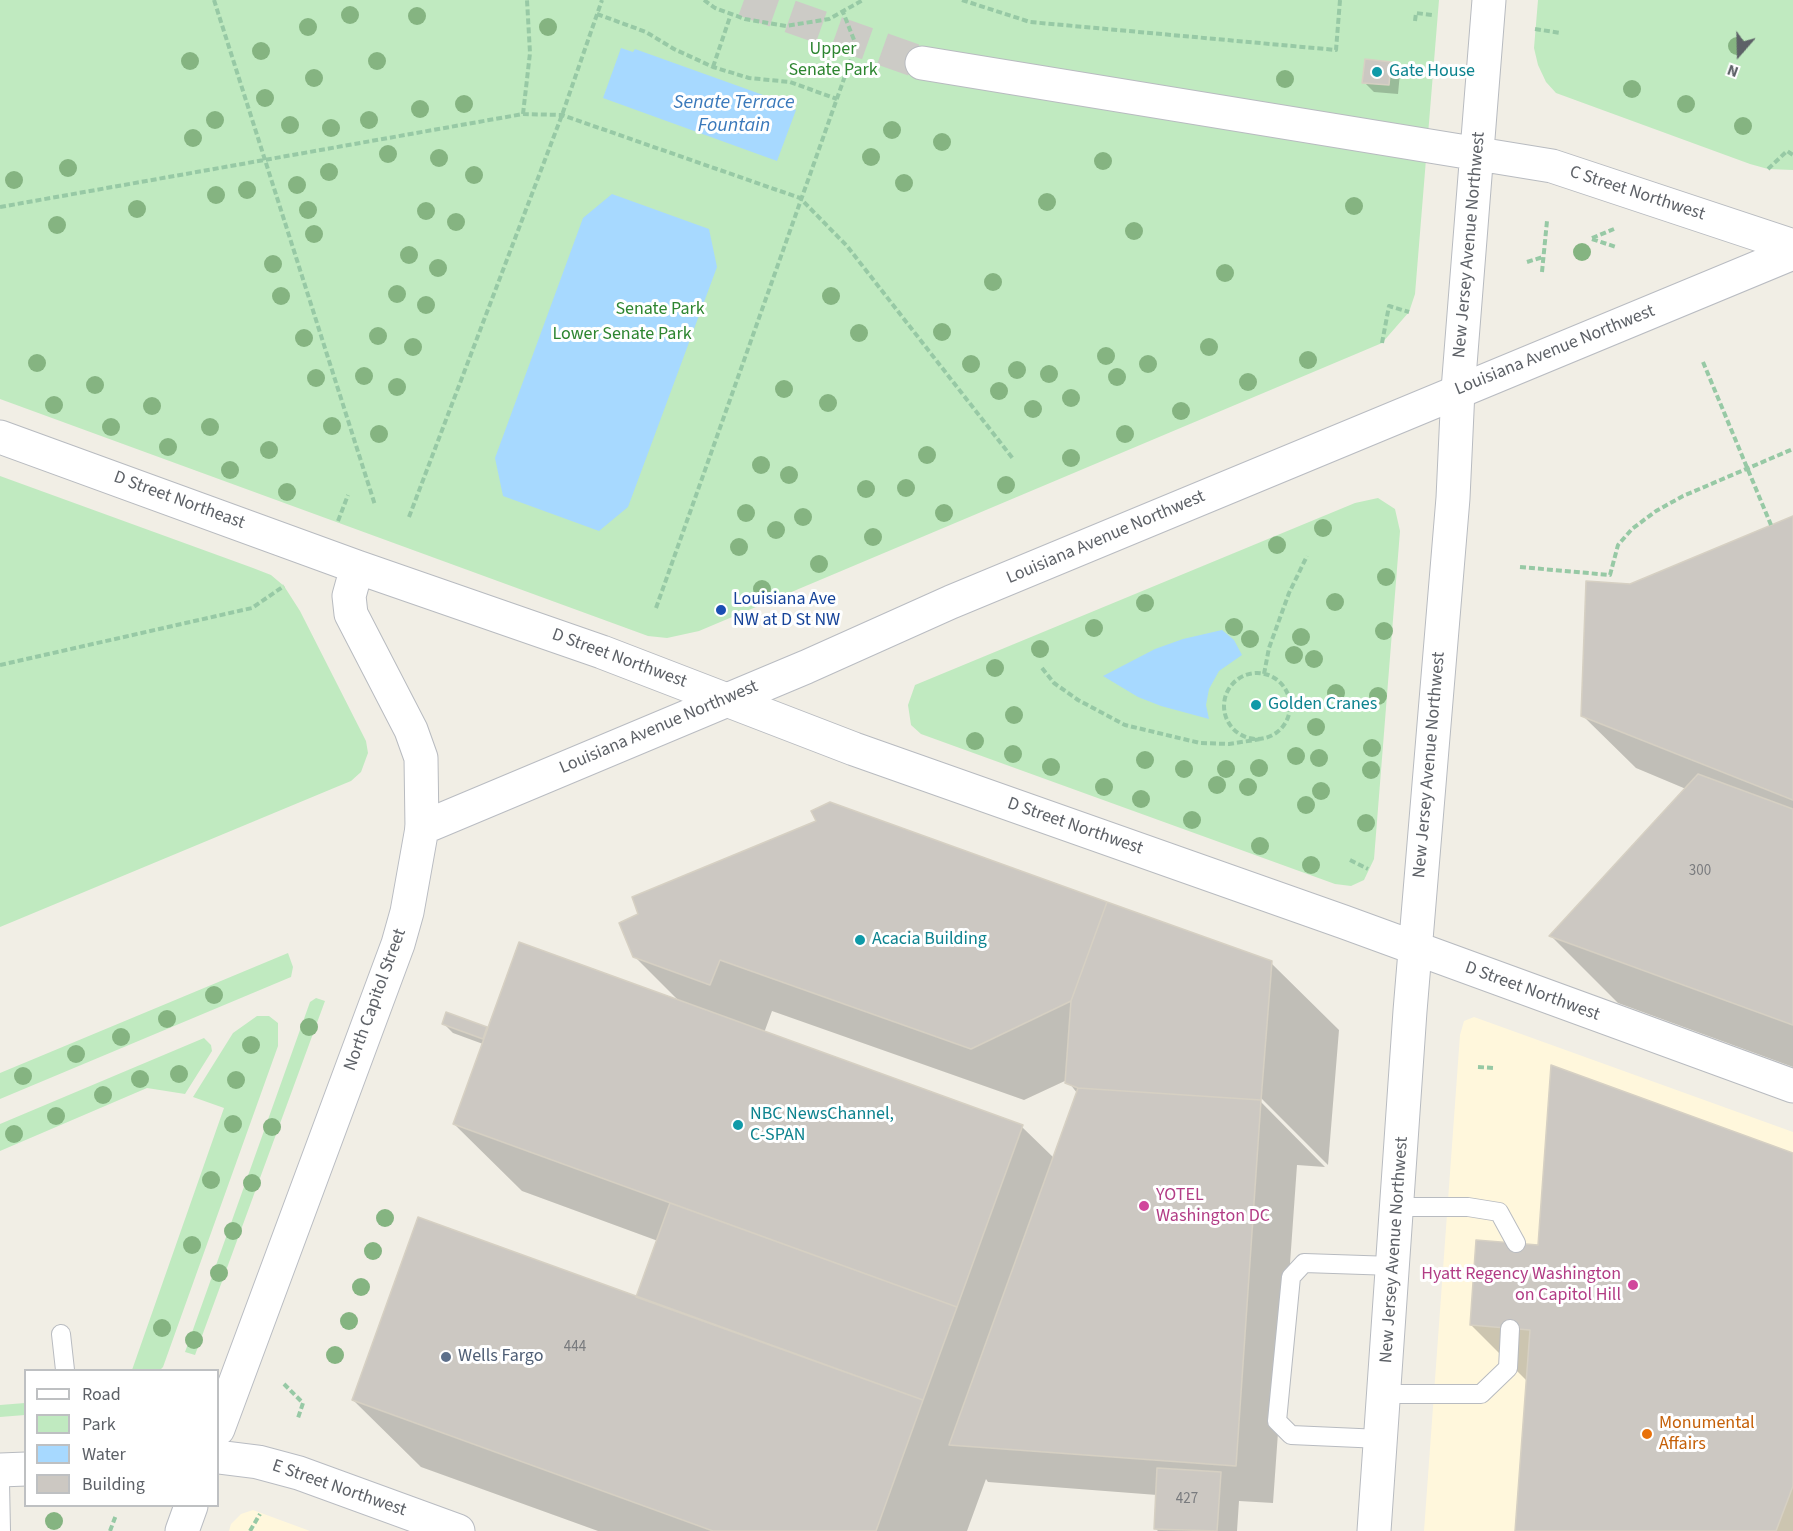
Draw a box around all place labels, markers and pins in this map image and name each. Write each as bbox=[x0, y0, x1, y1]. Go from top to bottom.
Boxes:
place label: Gate House bbox=[1389, 61, 1475, 83]
marker: Gate House bbox=[1370, 65, 1384, 79]
place label: Louisiana Ave NW at D St NW bbox=[733, 589, 840, 632]
marker: Louisiana Ave NW at D St NW bbox=[714, 603, 728, 617]
place label: Golden Cranes bbox=[1268, 694, 1377, 716]
marker: Golden Cranes bbox=[1249, 698, 1263, 712]
place label: Acacia Building bbox=[872, 929, 987, 951]
marker: Acacia Building bbox=[853, 933, 867, 947]
place label: NBC NewsChannel, C-SPAN bbox=[750, 1104, 894, 1146]
marker: NBC NewsChannel, C-SPAN bbox=[731, 1118, 745, 1132]
place label: YOTEL Washington DC bbox=[1156, 1185, 1270, 1228]
marker: YOTEL Washington DC bbox=[1137, 1199, 1151, 1213]
place label: Hyatt Regency Washington on Capitol Hill bbox=[1421, 1264, 1621, 1306]
marker: Hyatt Regency Washington on Capitol Hill bbox=[1626, 1278, 1640, 1292]
place label: Wells Fargo bbox=[458, 1346, 543, 1368]
marker: Wells Fargo bbox=[439, 1350, 453, 1364]
place label: Monumental Affairs bbox=[1659, 1413, 1755, 1456]
marker: Monumental Affairs bbox=[1640, 1427, 1654, 1441]

